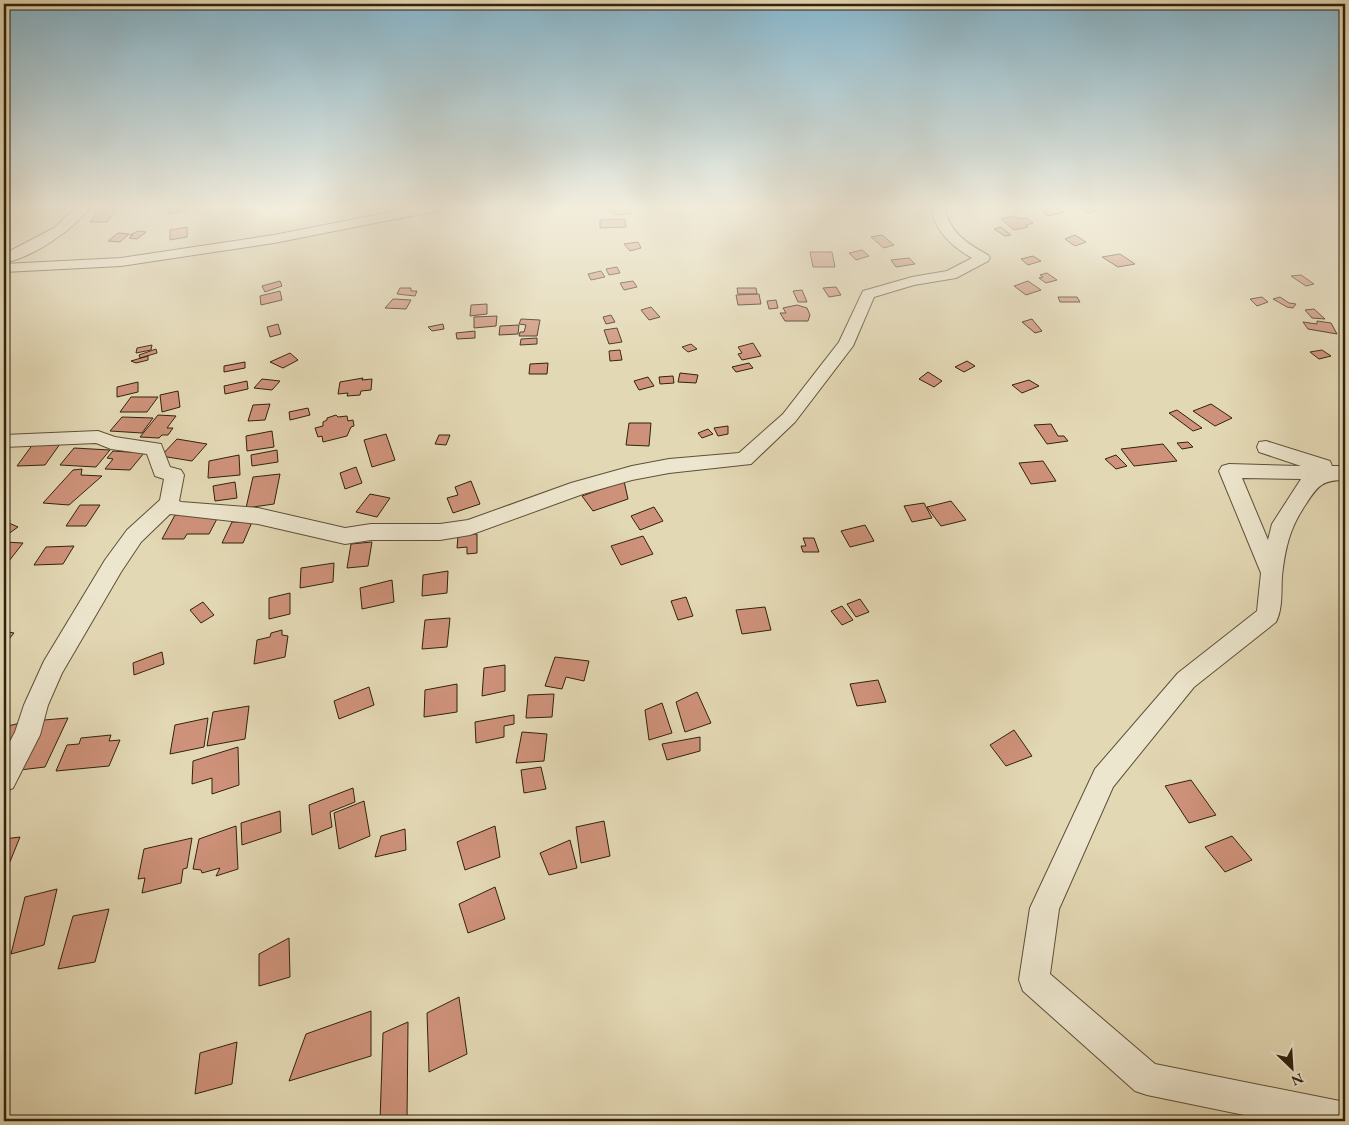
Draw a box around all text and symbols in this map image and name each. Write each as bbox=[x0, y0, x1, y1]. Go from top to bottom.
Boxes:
north arrow bbox=[1266, 1042, 1316, 1092]
text: N bbox=[1288, 1069, 1306, 1091]

